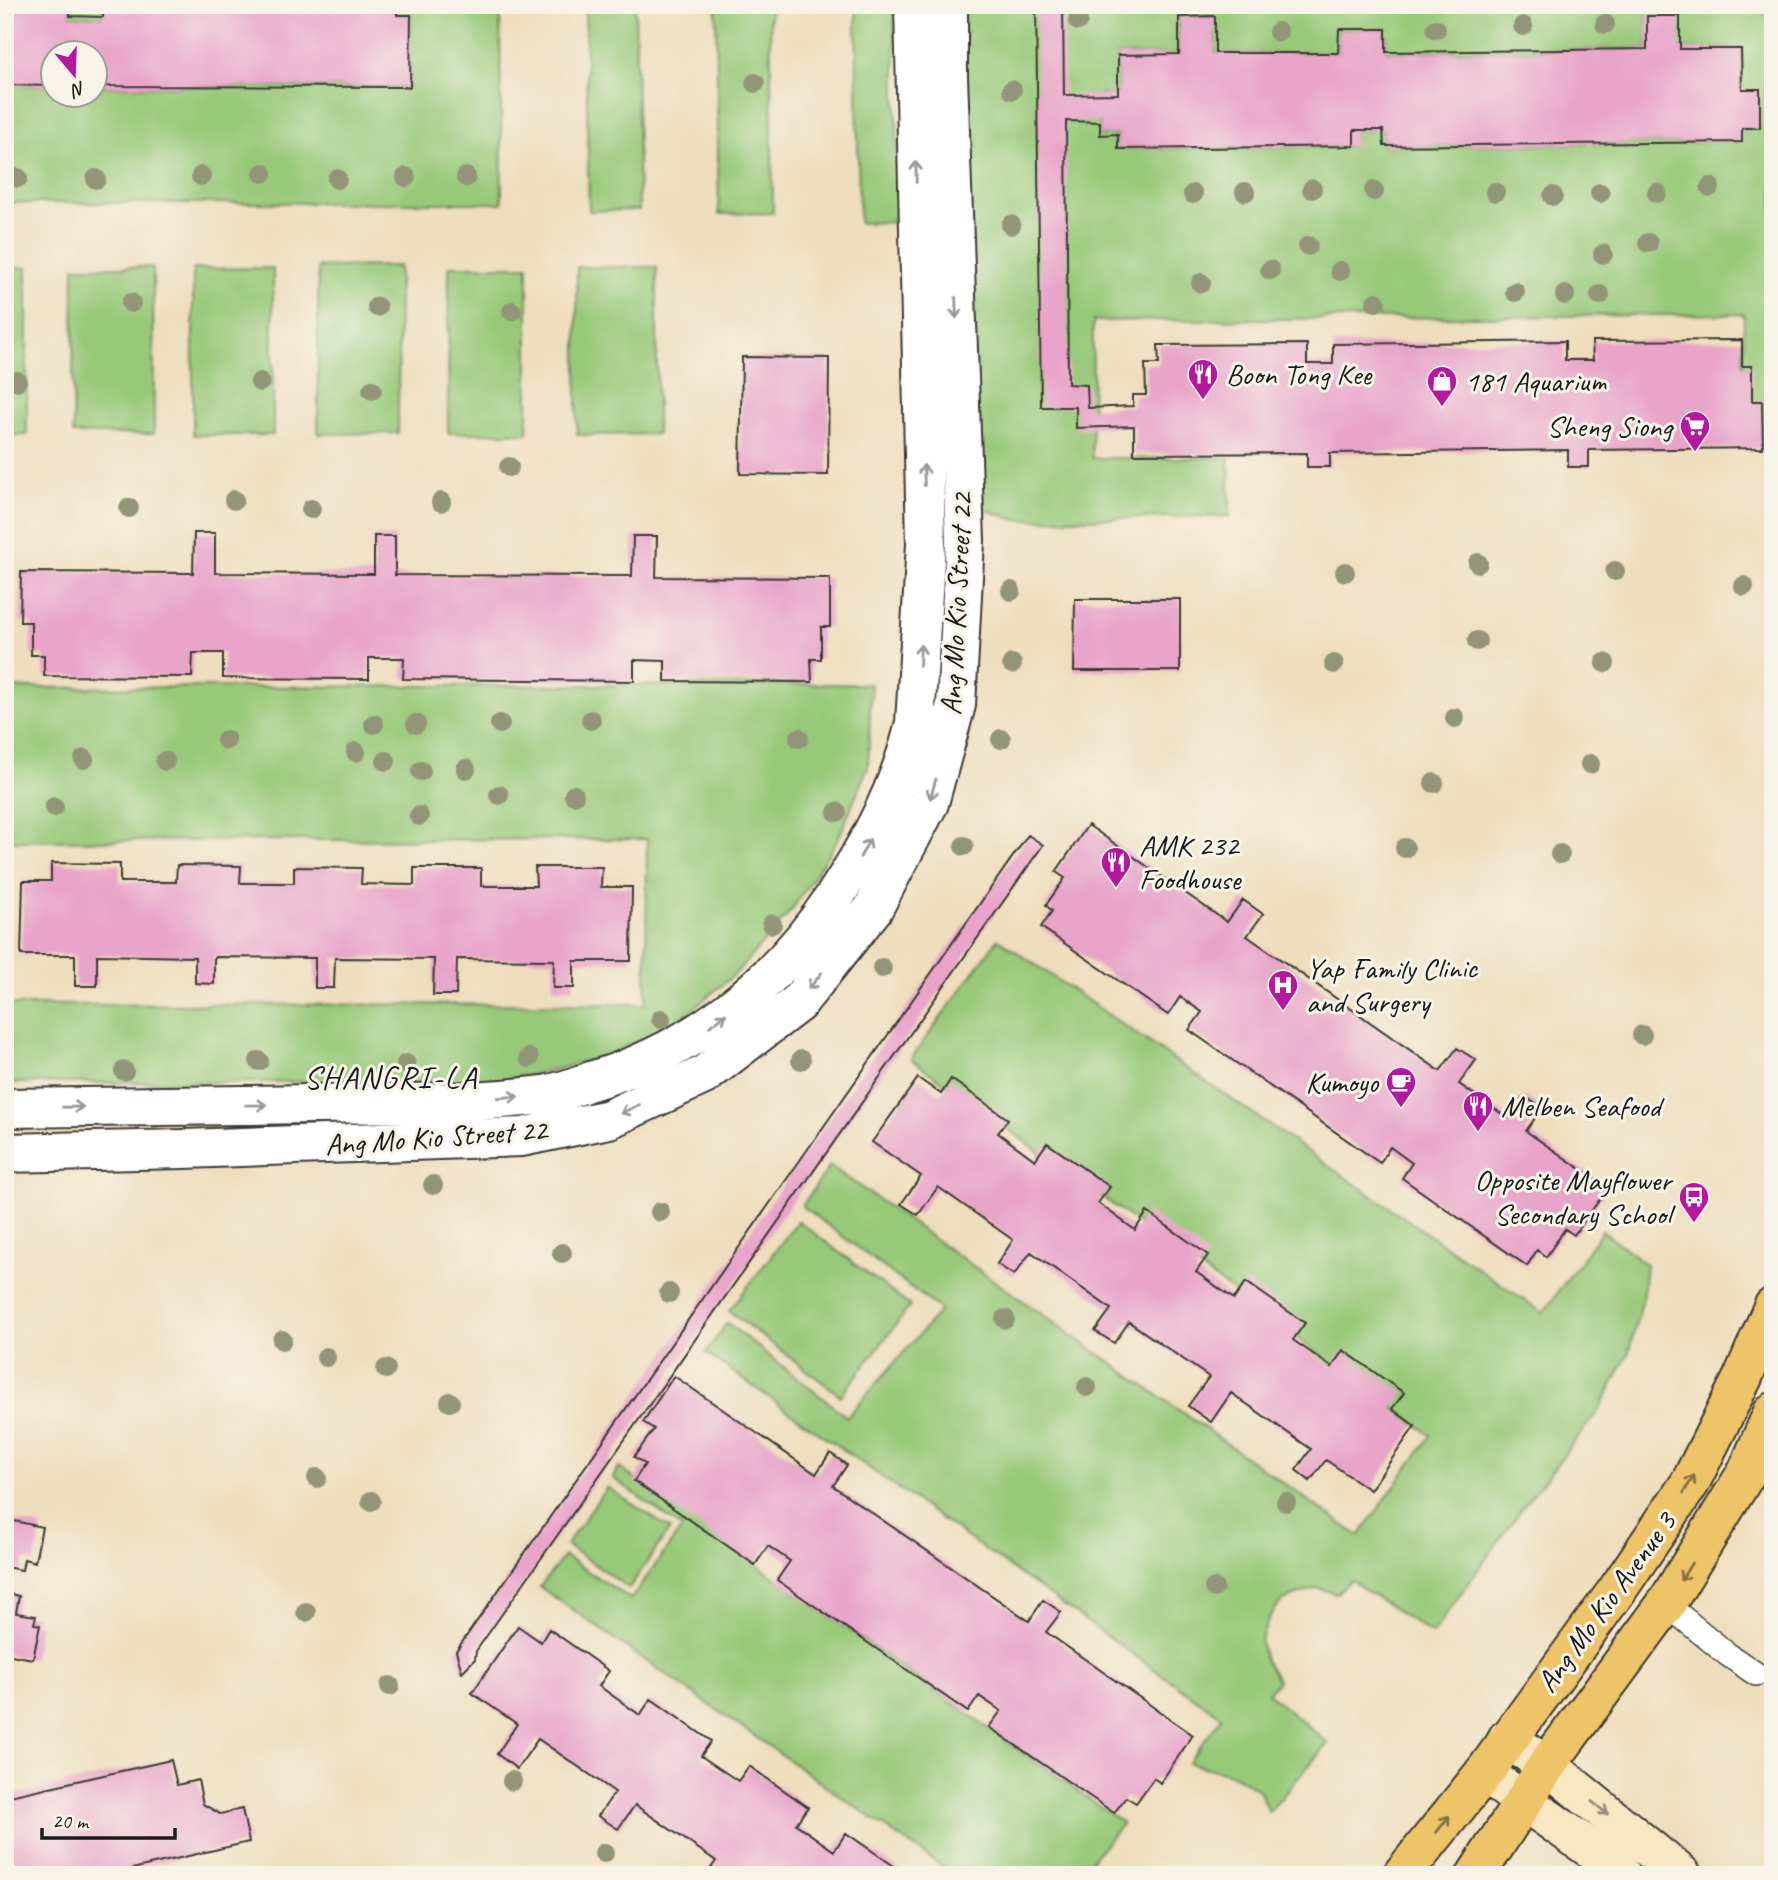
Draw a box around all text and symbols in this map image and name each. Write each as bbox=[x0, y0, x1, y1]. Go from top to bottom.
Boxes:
north arrow bbox=[38, 38, 108, 108]
text: N bbox=[67, 76, 89, 103]
one-way arrow bbox=[909, 161, 923, 184]
one-way arrow bbox=[950, 296, 963, 319]
place label: Boon Tong Kee bbox=[1226, 355, 1373, 393]
restaurant icon: Boon Tong Kee bbox=[1186, 357, 1220, 401]
place label: 181 Aquarium bbox=[1465, 362, 1607, 400]
shop icon: 181 Aquarium bbox=[1425, 364, 1459, 408]
place label: Sheng Siong bbox=[1547, 407, 1674, 445]
supermarket icon: Sheng Siong bbox=[1678, 409, 1712, 453]
one-way arrow bbox=[917, 464, 930, 487]
street label: Ang Mo Kio Street 22 bbox=[931, 490, 981, 716]
one-way arrow bbox=[913, 643, 926, 666]
one-way arrow bbox=[926, 778, 939, 800]
place label: AMK 232 Foodhouse bbox=[1139, 826, 1243, 898]
one-way arrow bbox=[858, 838, 872, 859]
restaurant icon: AMK 232 Foodhouse bbox=[1099, 845, 1133, 889]
place label: Yap Family Clinic and Surgery bbox=[1306, 949, 1478, 1021]
hospital icon: Yap Family Clinic and Surgery bbox=[1266, 968, 1300, 1012]
one-way arrow bbox=[807, 972, 823, 990]
one-way arrow bbox=[708, 1012, 727, 1027]
district label: SHANGRI-LA bbox=[304, 1057, 478, 1098]
place label: Kumoyo bbox=[1306, 1063, 1379, 1101]
cafe icon: Kumoyo bbox=[1384, 1065, 1418, 1109]
place label: Melben Seafood bbox=[1501, 1087, 1665, 1125]
restaurant icon: Melben Seafood bbox=[1461, 1089, 1495, 1133]
one-way arrow bbox=[496, 1090, 518, 1103]
one-way arrow bbox=[244, 1098, 267, 1112]
one-way arrow bbox=[62, 1101, 85, 1114]
one-way arrow bbox=[620, 1103, 641, 1116]
street label: Ang Mo Kio Street 22 bbox=[324, 1110, 551, 1164]
place label: Opposite Mayflower Secondary School bbox=[1474, 1161, 1676, 1233]
bus stop icon: Opposite Mayflower Secondary School bbox=[1677, 1180, 1711, 1224]
one-way arrow bbox=[1682, 1475, 1696, 1495]
street label: Ang Mo Kio Avenue 3 bbox=[1528, 1502, 1686, 1700]
one-way arrow bbox=[1678, 1562, 1693, 1581]
scale bar bbox=[42, 1796, 175, 1840]
one-way arrow bbox=[1591, 1800, 1609, 1816]
text: 20 m bbox=[52, 1808, 90, 1834]
one-way arrow bbox=[1436, 1815, 1451, 1834]

